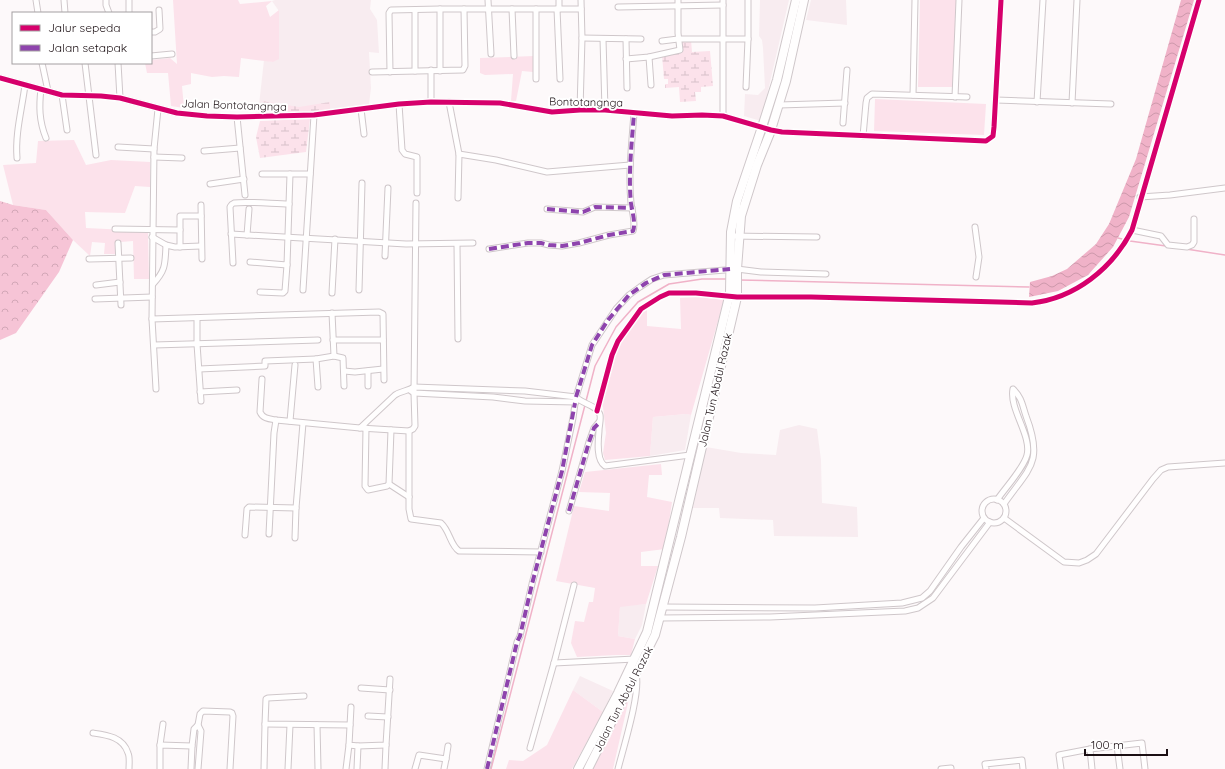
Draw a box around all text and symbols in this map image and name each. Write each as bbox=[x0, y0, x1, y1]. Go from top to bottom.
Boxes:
legend bbox=[12, 12, 152, 64]
text: Jalur sepeda bbox=[48, 20, 121, 35]
text: Jalan setapak bbox=[48, 40, 127, 55]
street label: Bontotangnga bbox=[549, 94, 623, 110]
street label: Jalan Bontotangnga bbox=[181, 96, 287, 114]
street label: Jalan Tun Abdul Razak bbox=[695, 331, 735, 448]
street label: Jalan Tun Abdul Razak bbox=[590, 644, 656, 754]
scale bar bbox=[1085, 731, 1167, 757]
text: 100 m bbox=[1091, 737, 1124, 752]

